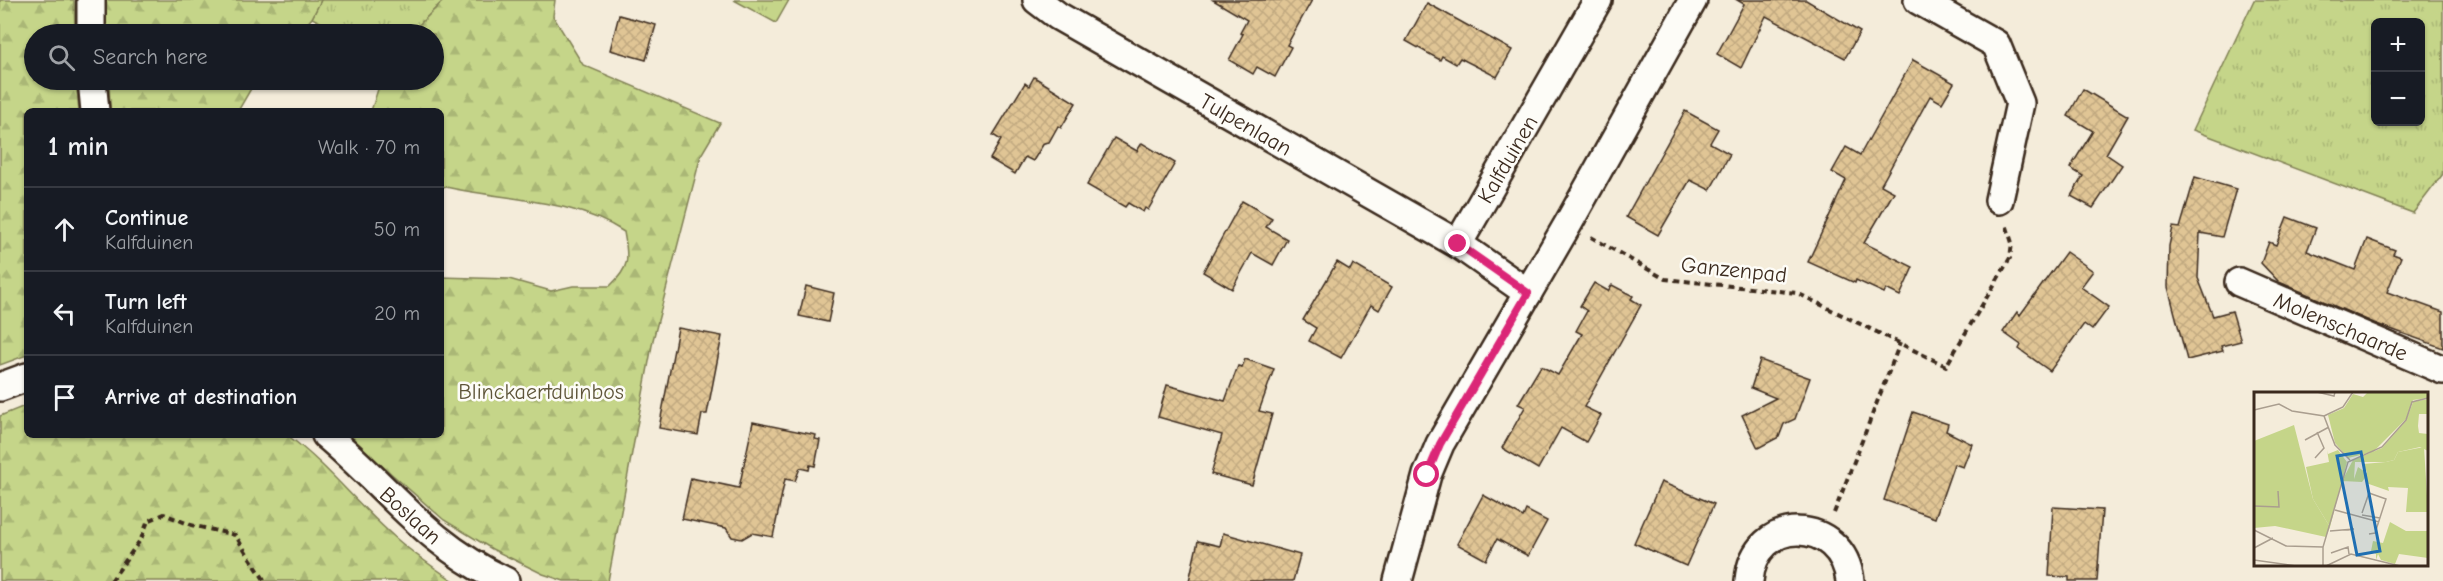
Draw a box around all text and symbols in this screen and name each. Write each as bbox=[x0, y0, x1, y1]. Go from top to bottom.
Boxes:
map controls bbox=[2371, 18, 2425, 126]
button: + bbox=[2371, 18, 2425, 72]
search box bbox=[24, 24, 444, 90]
icon: search bbox=[45, 41, 78, 74]
text: Search here bbox=[93, 44, 208, 70]
button: − bbox=[2371, 72, 2425, 126]
street label: Tulpenlaan bbox=[1195, 88, 1296, 162]
street label: Kalfduinen bbox=[1472, 111, 1543, 208]
text: 1 min bbox=[48, 132, 109, 162]
text: Walk · 70 m bbox=[318, 136, 420, 159]
text: Continue bbox=[105, 205, 188, 231]
icon: ahead bbox=[48, 213, 81, 246]
text: 50 m bbox=[374, 218, 420, 241]
route end bbox=[1444, 230, 1470, 256]
text: Kalfduinen bbox=[105, 231, 193, 254]
street label: Ganzenpad bbox=[1680, 252, 1788, 288]
street label: Molenschaarde bbox=[2270, 287, 2412, 367]
text: Turn left bbox=[105, 289, 187, 315]
icon: left bbox=[48, 297, 81, 330]
text: 20 m bbox=[374, 302, 420, 325]
text: Kalfduinen bbox=[105, 315, 193, 338]
park label: Blinckaertduinbos bbox=[458, 379, 624, 405]
icon: arrive bbox=[48, 381, 81, 414]
text: Arrive at destination bbox=[105, 384, 297, 410]
inset map bbox=[2254, 392, 2428, 566]
route start bbox=[1413, 461, 1439, 487]
street label: Boslaan bbox=[374, 481, 447, 550]

